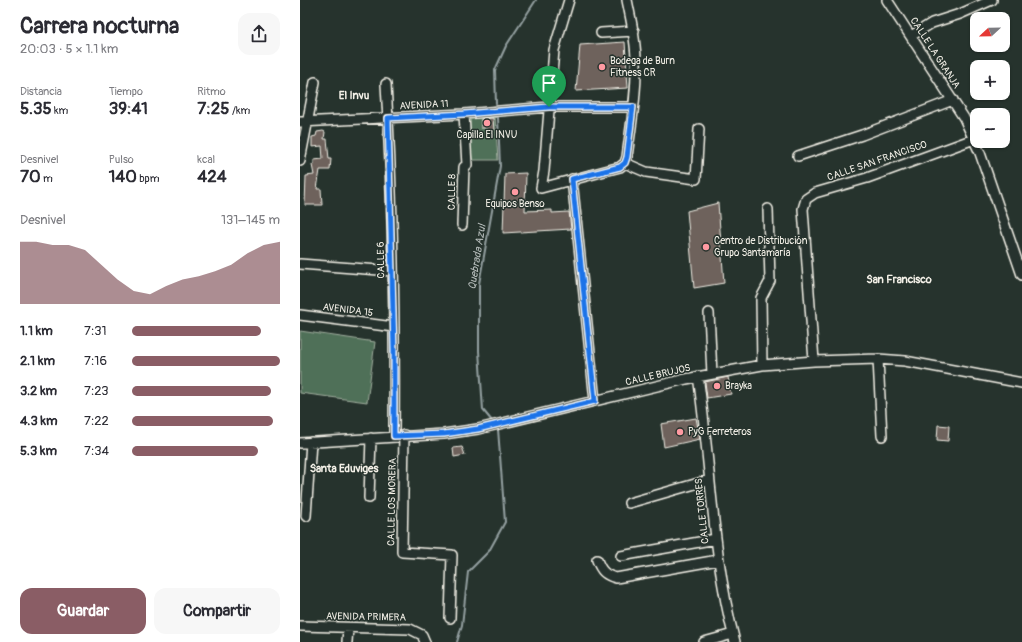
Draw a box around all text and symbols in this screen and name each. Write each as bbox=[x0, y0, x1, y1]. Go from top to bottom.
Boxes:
text: Carrera nocturna bbox=[20, 12, 179, 40]
north arrow bbox=[970, 12, 1010, 52]
map controls bbox=[970, 12, 1010, 148]
button: share bbox=[238, 13, 280, 55]
street label: CALLE LA GRANJA bbox=[907, 15, 963, 91]
text: 20:03 · 5 × 1.1 km bbox=[20, 41, 118, 57]
place label: Bodega de Burn Fitness CR bbox=[610, 55, 675, 79]
button: + bbox=[970, 60, 1010, 100]
marker: Bodega de Burn Fitness CR bbox=[597, 62, 607, 72]
pin bbox=[532, 66, 566, 107]
icon: arrive bbox=[538, 72, 560, 94]
text: Distancia bbox=[20, 85, 62, 98]
text: Tiempo bbox=[109, 85, 143, 98]
text: Ritmo bbox=[197, 85, 226, 98]
district label: El Invu bbox=[339, 89, 370, 102]
text: 5.35 bbox=[20, 98, 52, 119]
text: 39:41 bbox=[109, 98, 148, 119]
text: 7:25 bbox=[197, 98, 230, 119]
street label: AVENIDA 11 bbox=[399, 98, 449, 112]
text: km bbox=[52, 104, 68, 117]
text: /km bbox=[230, 104, 250, 117]
button: − bbox=[970, 108, 1010, 148]
marker: Capilla El INVU bbox=[482, 118, 492, 128]
place label: Capilla El INVU bbox=[457, 129, 518, 141]
street label: CALLE SAN FRANCISCO bbox=[826, 138, 928, 184]
text: Desnivel bbox=[20, 153, 59, 166]
text: Pulso bbox=[109, 153, 134, 166]
text: kcal bbox=[197, 153, 215, 166]
text: 70 bbox=[20, 166, 41, 187]
text: 140 bbox=[109, 166, 137, 187]
text: 424 bbox=[197, 166, 227, 187]
text: m bbox=[41, 172, 53, 185]
text: bpm bbox=[137, 172, 160, 185]
street label: CALLE 8 bbox=[446, 174, 458, 210]
marker: Equipos Benso bbox=[510, 187, 520, 197]
place label: Equipos Benso bbox=[485, 198, 545, 210]
text: Desnivel bbox=[20, 212, 66, 228]
text: 131–145 m bbox=[221, 212, 280, 228]
water label: Quebrada Azul bbox=[465, 222, 489, 291]
place label: Centro de Distribución Grupo Santamaría bbox=[714, 235, 808, 259]
street label: CALLE 6 bbox=[375, 241, 387, 279]
marker: Centro de Distribución Grupo Santamaría bbox=[701, 242, 711, 252]
district label: San Francisco bbox=[866, 273, 932, 286]
street label: AVENIDA 15 bbox=[322, 301, 374, 319]
text: 1.1 km bbox=[20, 323, 53, 339]
text: 7:31 bbox=[84, 323, 107, 339]
text: 2.1 km bbox=[20, 353, 55, 369]
text: 7:16 bbox=[84, 353, 107, 369]
street label: CALLE BRUJOS bbox=[624, 362, 692, 388]
place label: Brayka bbox=[725, 380, 752, 392]
marker: Brayka bbox=[712, 381, 722, 391]
text: 3.2 km bbox=[20, 383, 57, 399]
text: 7:23 bbox=[84, 383, 108, 399]
text: 4.3 km bbox=[20, 413, 57, 429]
text: 7:22 bbox=[84, 413, 109, 429]
place label: PyG Ferreteros bbox=[688, 426, 752, 438]
marker: PyG Ferreteros bbox=[675, 427, 685, 437]
text: 5.3 km bbox=[20, 443, 57, 459]
text: 7:34 bbox=[84, 443, 109, 459]
street label: CALLE LOS MORERA bbox=[385, 457, 399, 546]
district label: Santa Eduviges bbox=[310, 462, 378, 475]
street label: CALLE TORRES bbox=[693, 477, 711, 544]
button: Guardar bbox=[20, 588, 146, 634]
button: Compartir bbox=[154, 588, 280, 634]
street label: AVENIDA PRIMERA bbox=[326, 610, 407, 624]

